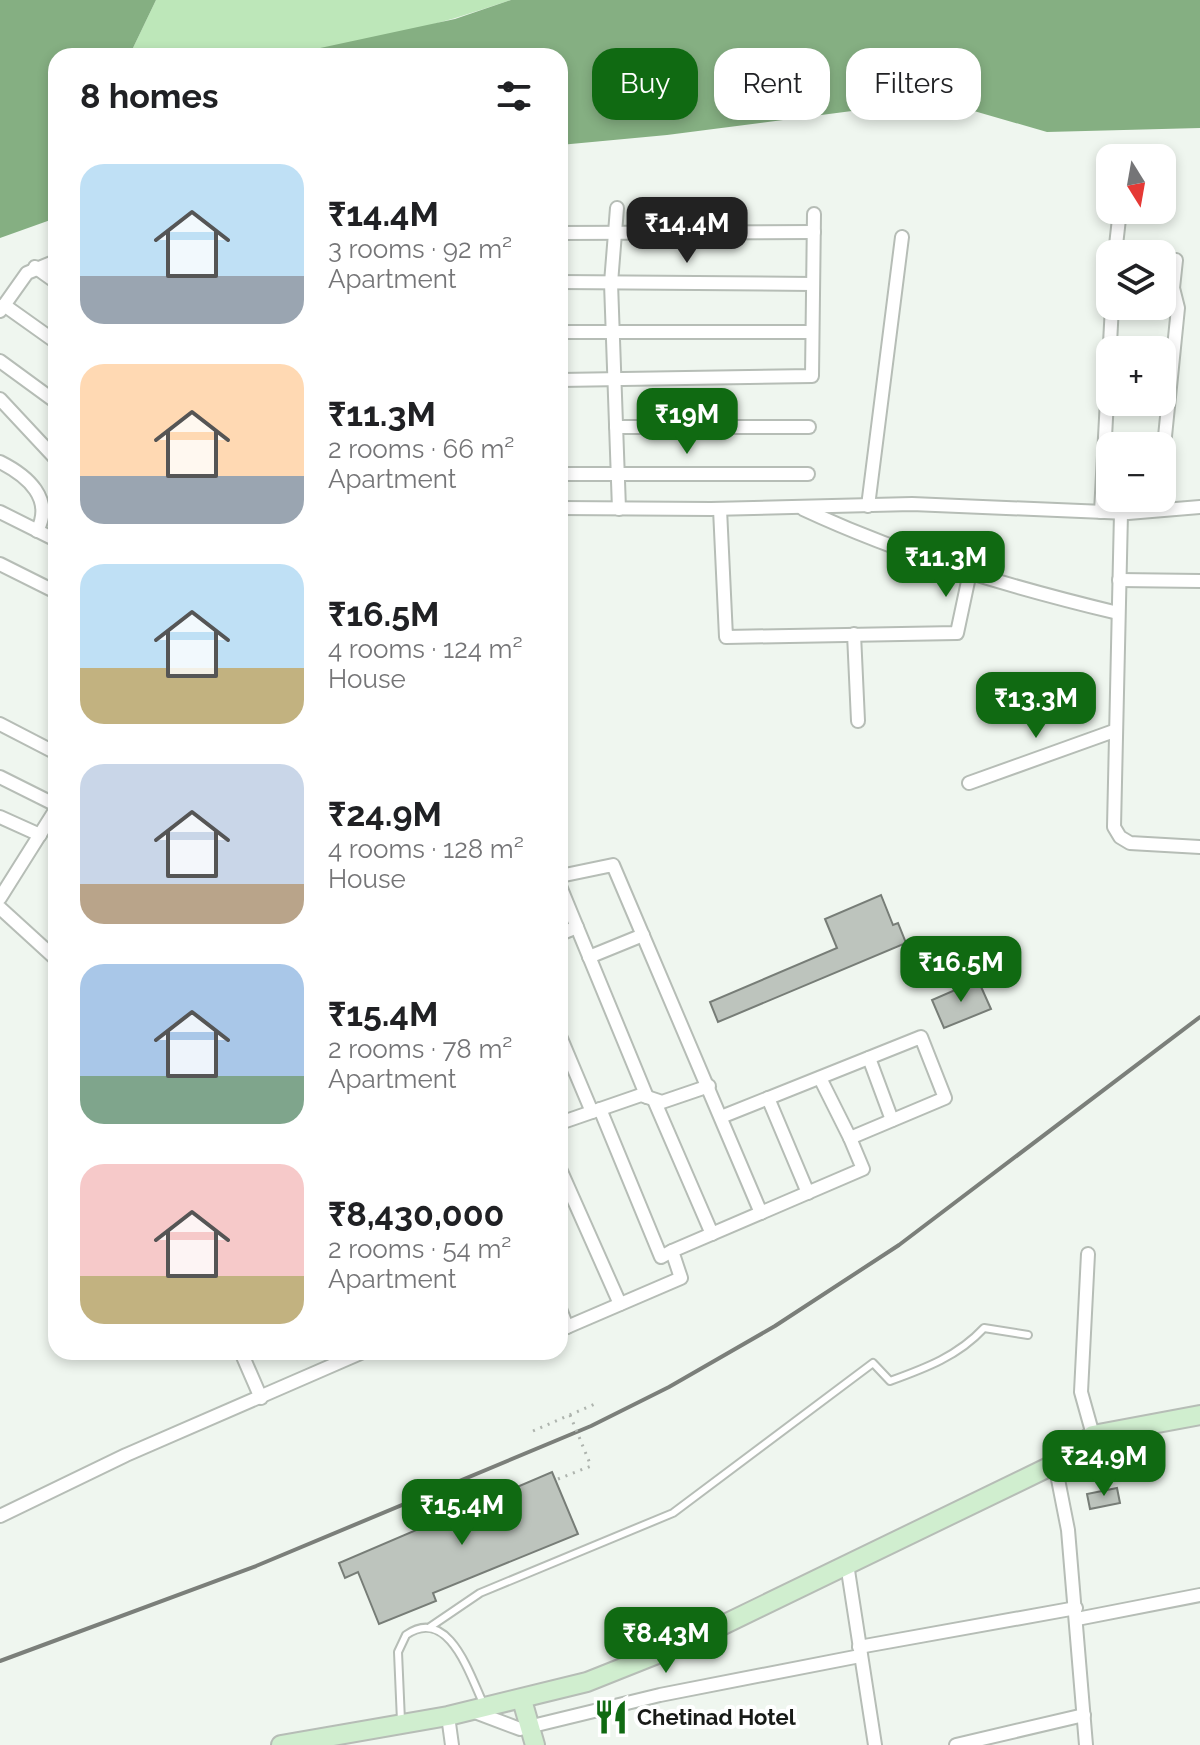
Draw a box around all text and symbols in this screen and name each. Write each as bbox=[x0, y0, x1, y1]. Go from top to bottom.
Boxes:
chip: Buy bbox=[592, 48, 698, 120]
chip: Rent bbox=[714, 48, 830, 120]
chip: Filters bbox=[846, 48, 981, 120]
icon: filters bbox=[492, 74, 536, 118]
text: 8 homes bbox=[80, 76, 219, 116]
north arrow bbox=[1096, 144, 1176, 224]
map controls bbox=[1096, 144, 1176, 512]
text: ₹14.4M bbox=[328, 194, 439, 234]
icon: home bbox=[144, 196, 240, 292]
pin: ₹14.4M bbox=[622, 197, 752, 265]
text: ₹14.4M bbox=[645, 208, 729, 238]
text: 3 rooms · 92 m² bbox=[328, 234, 512, 264]
button: layers bbox=[1096, 240, 1176, 320]
text: Apartment bbox=[328, 264, 457, 294]
button: + bbox=[1096, 336, 1176, 416]
pin: ₹19M bbox=[640, 388, 734, 456]
text: ₹11.3M bbox=[328, 394, 436, 434]
icon: home bbox=[144, 396, 240, 492]
text: ₹19M bbox=[655, 399, 719, 429]
button: − bbox=[1096, 432, 1176, 512]
text: 2 rooms · 66 m² bbox=[328, 434, 514, 464]
text: Apartment bbox=[328, 464, 457, 494]
pin: ₹11.3M bbox=[881, 531, 1011, 599]
text: ₹11.3M bbox=[905, 542, 987, 572]
text: ₹16.5M bbox=[328, 594, 440, 634]
icon: home bbox=[144, 596, 240, 692]
text: 4 rooms · 124 m² bbox=[328, 634, 523, 664]
text: House bbox=[328, 664, 406, 694]
pin: ₹13.3M bbox=[971, 672, 1101, 740]
text: ₹13.3M bbox=[994, 683, 1078, 713]
text: ₹24.9M bbox=[328, 794, 442, 834]
icon: home bbox=[144, 796, 240, 892]
text: 4 rooms · 128 m² bbox=[328, 834, 524, 864]
text: House bbox=[328, 864, 406, 894]
pin: ₹16.5M bbox=[896, 936, 1026, 1004]
text: ₹16.5M bbox=[918, 947, 1004, 977]
text: ₹15.4M bbox=[328, 994, 438, 1034]
icon: home bbox=[144, 996, 240, 1092]
text: 2 rooms · 78 m² bbox=[328, 1034, 512, 1064]
text: Apartment bbox=[328, 1064, 457, 1094]
text: ₹8,430,000 bbox=[328, 1194, 504, 1234]
icon: home bbox=[144, 1196, 240, 1292]
text: 2 rooms · 54 m² bbox=[328, 1234, 511, 1264]
text: Apartment bbox=[328, 1264, 457, 1294]
pin: ₹24.9M bbox=[1039, 1430, 1169, 1498]
text: ₹24.9M bbox=[1060, 1441, 1148, 1471]
pin: ₹15.4M bbox=[397, 1479, 527, 1547]
text: ₹15.4M bbox=[420, 1490, 504, 1520]
pin: ₹8.43M bbox=[601, 1607, 731, 1675]
text: ₹8.43M bbox=[622, 1618, 710, 1648]
restaurant icon: Chetinad Hotel bbox=[592, 1698, 630, 1736]
place label: Chetinad Hotel bbox=[637, 1704, 797, 1730]

